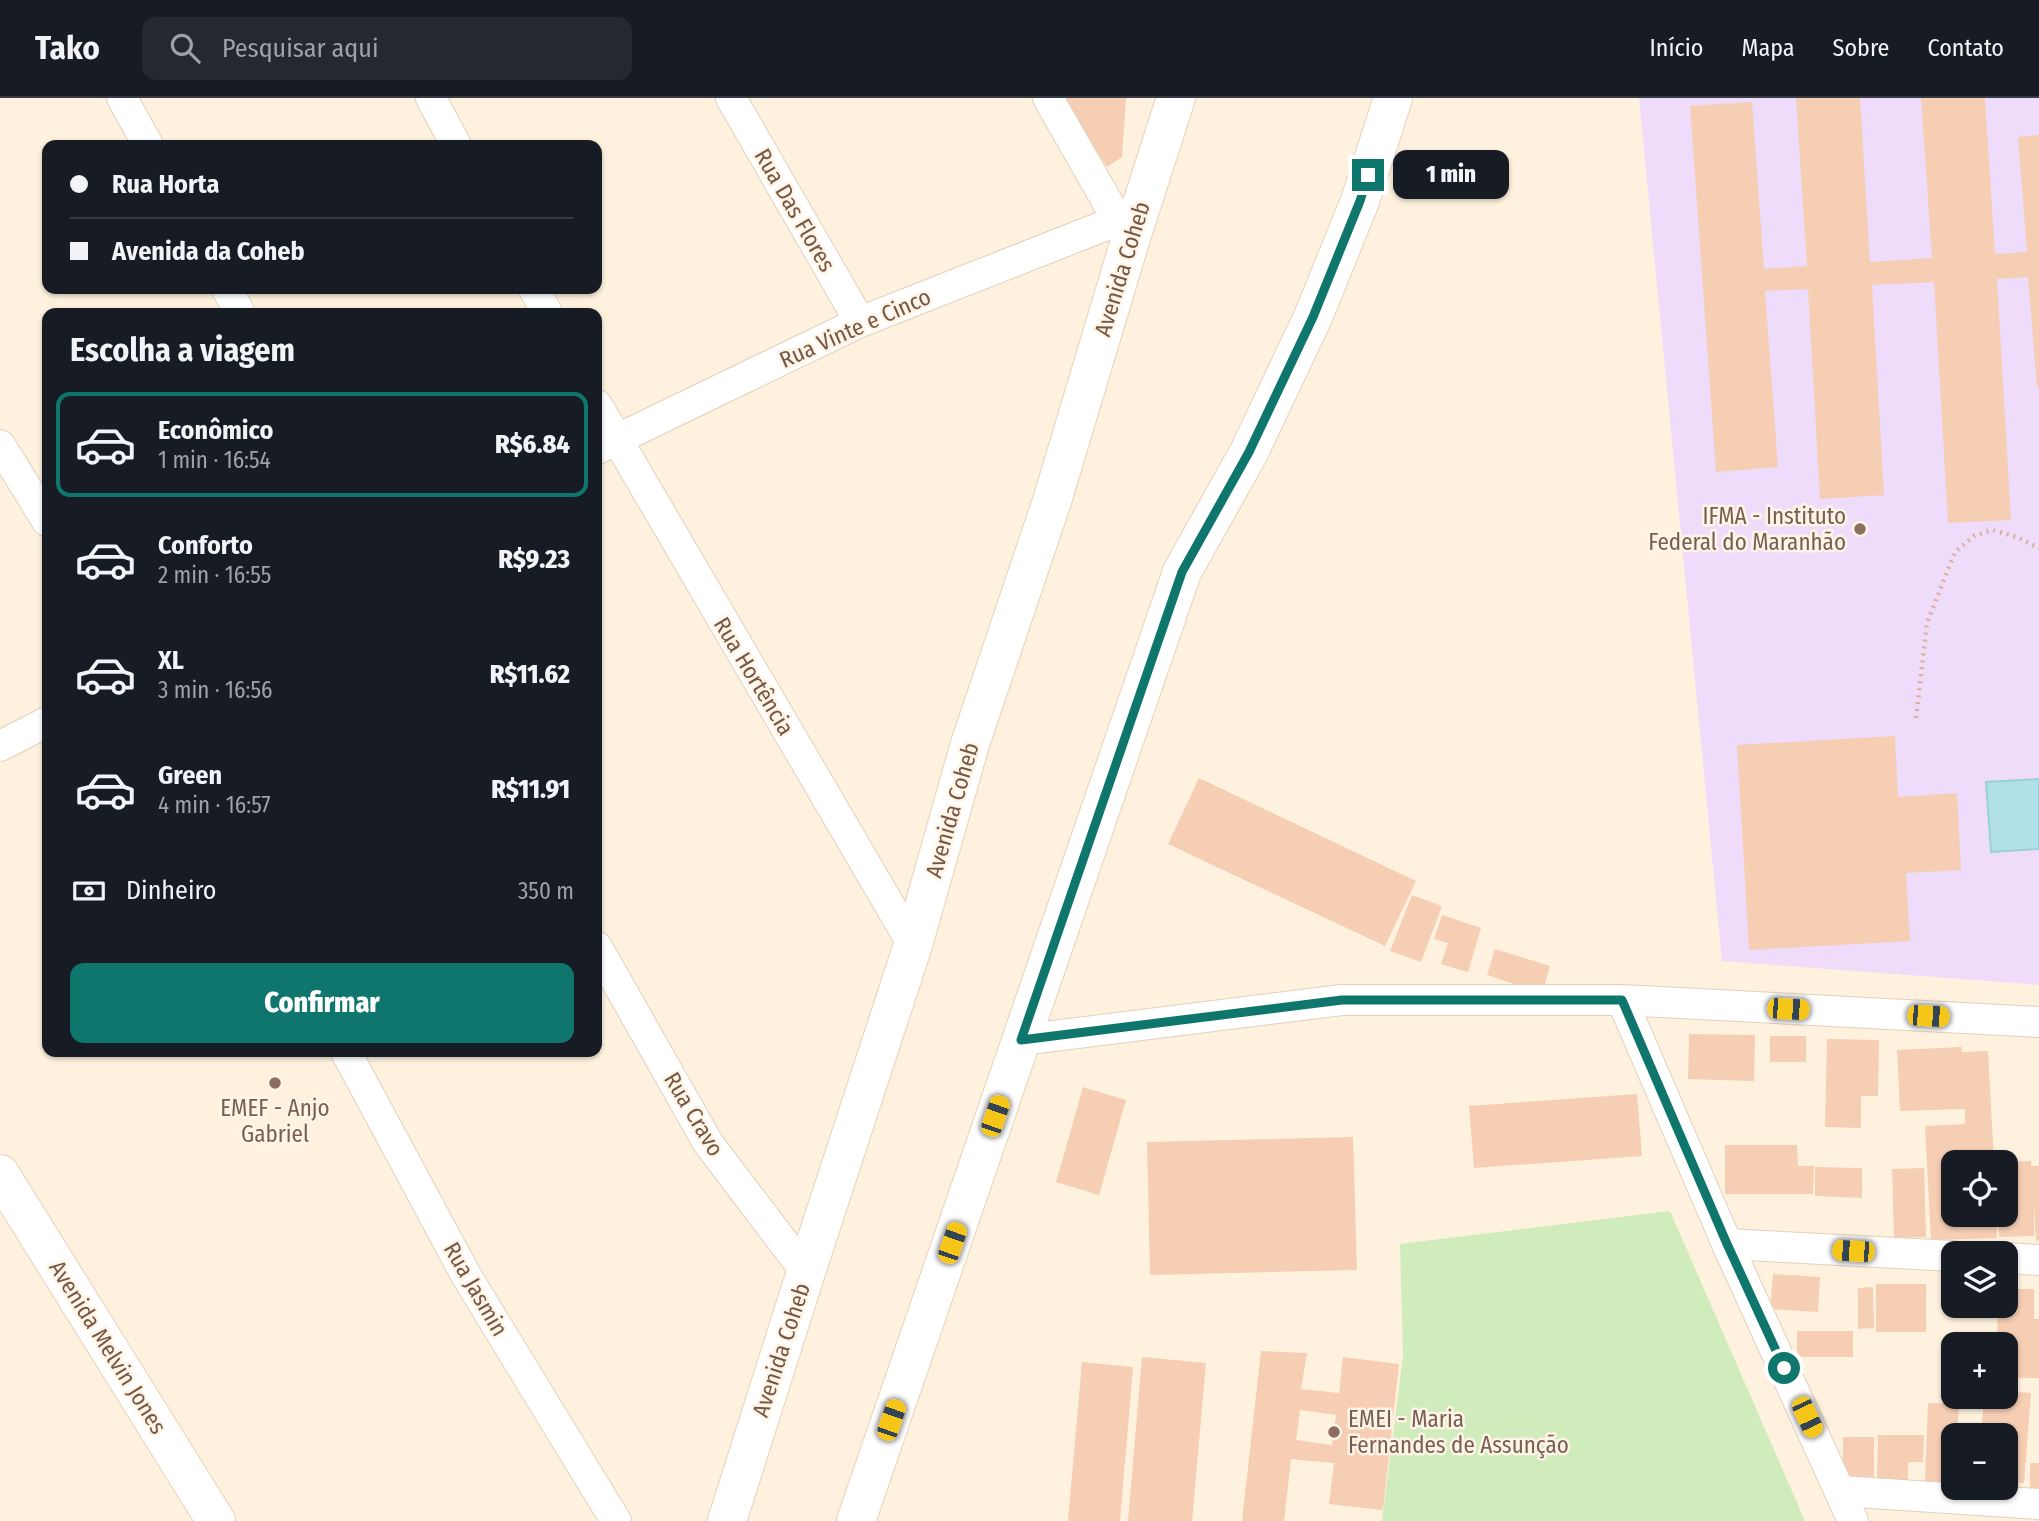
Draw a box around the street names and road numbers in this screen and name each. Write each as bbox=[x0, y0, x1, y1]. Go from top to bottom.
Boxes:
street label: Rua Das Flores bbox=[749, 144, 842, 277]
street label: Avenida Coheb bbox=[1088, 198, 1156, 340]
street label: Rua Vinte e Cinco bbox=[775, 282, 935, 374]
street label: Rua Hortência bbox=[708, 612, 800, 740]
street label: Avenida Coheb bbox=[919, 739, 985, 881]
street label: Rua Cravo bbox=[658, 1067, 730, 1161]
street label: Rua Jasmin bbox=[438, 1237, 514, 1341]
street label: Avenida Melvin Jones bbox=[43, 1255, 173, 1439]
street label: Avenida Coheb bbox=[746, 1279, 816, 1421]

